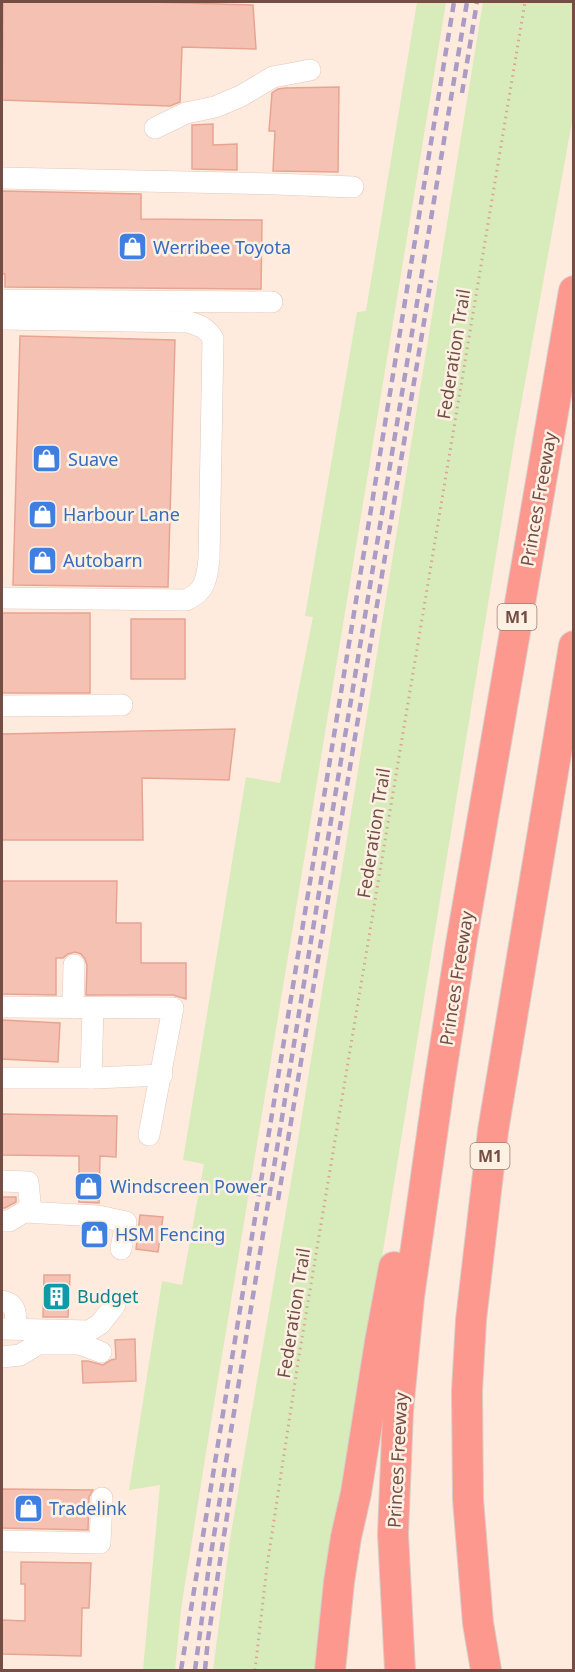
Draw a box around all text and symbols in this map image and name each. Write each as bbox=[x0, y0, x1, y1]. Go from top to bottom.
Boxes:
shop icon: Werribee Toyota bbox=[116, 231, 148, 263]
place label: Werribee Toyota bbox=[153, 235, 291, 259]
street label: Federation Trail bbox=[431, 287, 475, 421]
street label: Princes Freeway bbox=[514, 429, 562, 568]
shop icon: Suave bbox=[31, 443, 63, 475]
place label: Suave bbox=[68, 447, 118, 471]
shop icon: Harbour Lane bbox=[26, 498, 58, 530]
place label: Harbour Lane bbox=[63, 502, 180, 526]
shop icon: Autobarn bbox=[26, 544, 58, 576]
place label: Autobarn bbox=[63, 548, 143, 572]
road number: M1 bbox=[498, 604, 536, 630]
street label: Federation Trail bbox=[351, 766, 395, 900]
street label: Princes Freeway bbox=[434, 908, 479, 1047]
road number: M1 bbox=[470, 1143, 510, 1169]
shop icon: Windscreen Power bbox=[73, 1170, 105, 1202]
place label: Windscreen Power bbox=[110, 1174, 268, 1198]
shop icon: HSM Fencing bbox=[78, 1218, 110, 1250]
place label: HSM Fencing bbox=[115, 1222, 225, 1246]
street label: Federation Trail bbox=[271, 1246, 315, 1380]
building icon: Budget bbox=[40, 1280, 72, 1312]
place label: Budget bbox=[77, 1284, 139, 1308]
street label: Princes Freeway bbox=[381, 1391, 413, 1529]
shop icon: Tradelink bbox=[12, 1492, 44, 1524]
place label: Tradelink bbox=[49, 1496, 127, 1520]

